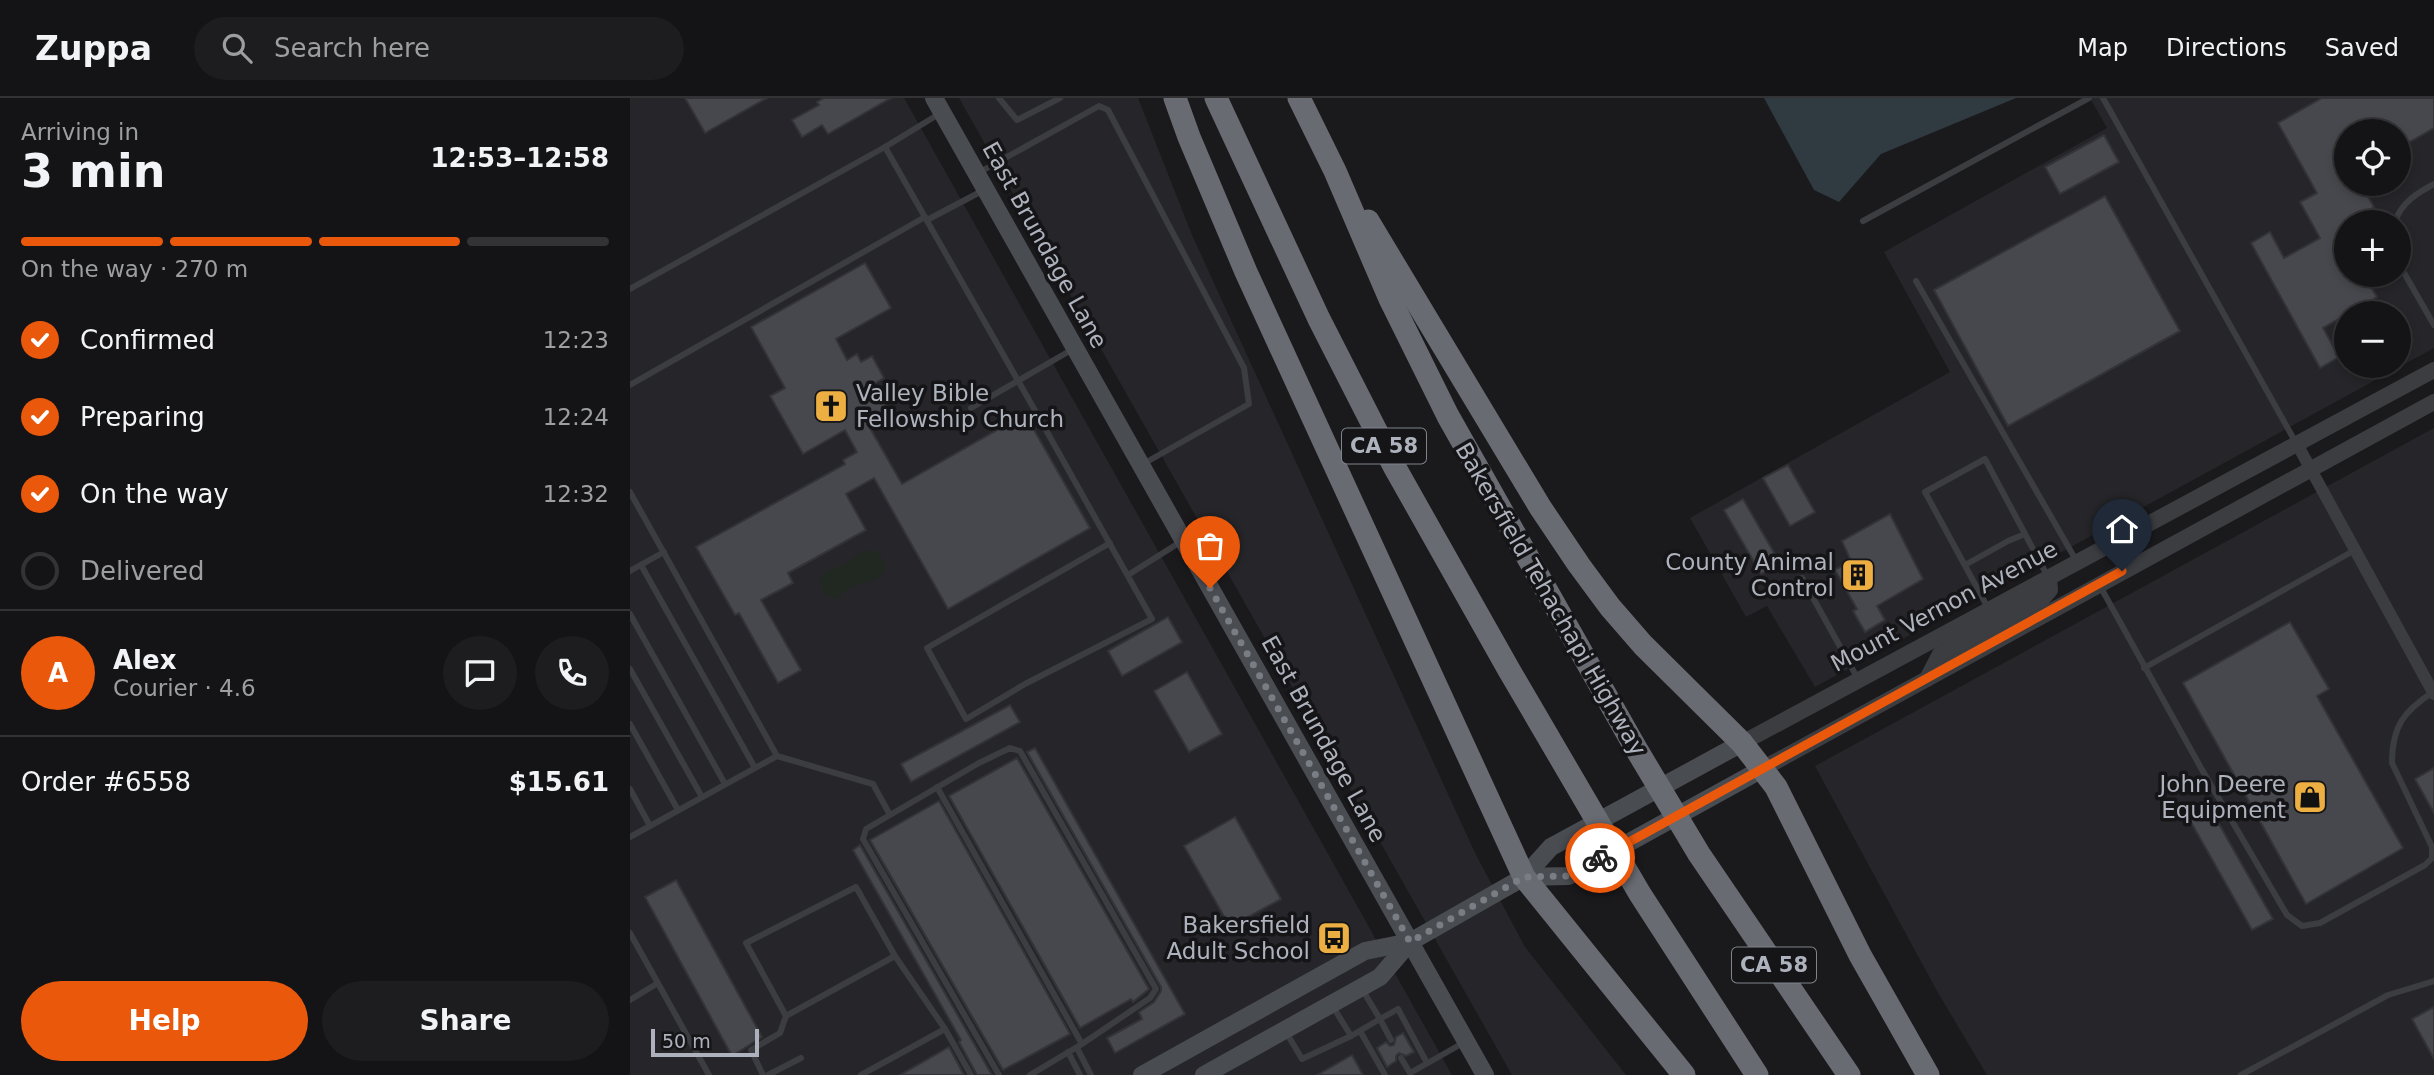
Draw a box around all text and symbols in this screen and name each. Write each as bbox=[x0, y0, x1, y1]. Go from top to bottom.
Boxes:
search box bbox=[194, 17, 684, 80]
text: Zuppa bbox=[35, 29, 152, 68]
icon: search bbox=[218, 29, 256, 67]
text: Search here bbox=[274, 33, 430, 63]
text: Map bbox=[2077, 34, 2128, 62]
text: Directions bbox=[2166, 34, 2287, 62]
text: Saved bbox=[2325, 34, 2399, 62]
text: Arriving in bbox=[21, 119, 139, 145]
map controls bbox=[2334, 119, 2411, 378]
button: locate bbox=[2334, 119, 2411, 196]
street label: East Brundage Lane bbox=[977, 137, 1113, 353]
text: 12:53–12:58 bbox=[430, 143, 609, 173]
text: 3 min bbox=[21, 144, 165, 198]
button: + bbox=[2334, 210, 2411, 287]
text: On the way · 270 m bbox=[21, 256, 248, 282]
button: − bbox=[2334, 301, 2411, 378]
icon: check bbox=[21, 321, 59, 359]
text: Confirmed bbox=[80, 325, 215, 355]
text: 12:23 bbox=[543, 327, 609, 353]
place label: Valley Bible Fellowship Church bbox=[856, 380, 1064, 432]
church icon: Valley Bible Fellowship Church bbox=[812, 387, 850, 425]
icon: check bbox=[21, 398, 59, 436]
text: Preparing bbox=[80, 402, 205, 432]
text: 12:24 bbox=[543, 404, 609, 430]
road number: CA 58 bbox=[1342, 428, 1426, 464]
street label: Bakersfield Tehachapi Highway bbox=[1451, 438, 1651, 760]
icon: check bbox=[21, 475, 59, 513]
text: On the way bbox=[80, 479, 229, 509]
text: 12:32 bbox=[543, 481, 609, 507]
pin bbox=[2092, 499, 2152, 571]
icon: home bbox=[2103, 510, 2141, 548]
pin bbox=[1180, 516, 1240, 588]
icon: bag bbox=[1191, 527, 1229, 565]
street label: Mount Vernon Avenue bbox=[1826, 535, 2062, 677]
place label: County Animal Control bbox=[1665, 549, 1834, 601]
text: Delivered bbox=[80, 556, 204, 586]
building icon: County Animal Control bbox=[1839, 556, 1877, 594]
street label: East Brundage Lane bbox=[1256, 631, 1392, 847]
button: chat bbox=[443, 636, 517, 710]
button: phone bbox=[535, 636, 609, 710]
text: Alex bbox=[113, 645, 176, 675]
text: A bbox=[48, 658, 68, 688]
text: Courier · 4.6 bbox=[113, 675, 256, 701]
text: Order #6558 bbox=[21, 767, 191, 797]
text: $15.61 bbox=[509, 767, 609, 797]
place label: John Deere Equipment bbox=[2158, 771, 2286, 823]
shop icon: John Deere Equipment bbox=[2291, 778, 2329, 816]
courier bbox=[1565, 823, 1635, 893]
icon: bike bbox=[1581, 839, 1619, 877]
place label: Bakersfield Adult School bbox=[1166, 912, 1310, 964]
bus stop icon: Bakersfield Adult School bbox=[1315, 919, 1353, 957]
road number: CA 58 bbox=[1732, 948, 1816, 982]
button: Help bbox=[21, 981, 308, 1061]
button: Share bbox=[322, 981, 609, 1061]
scale bar bbox=[651, 1026, 760, 1058]
text: 50 m bbox=[662, 1030, 711, 1052]

